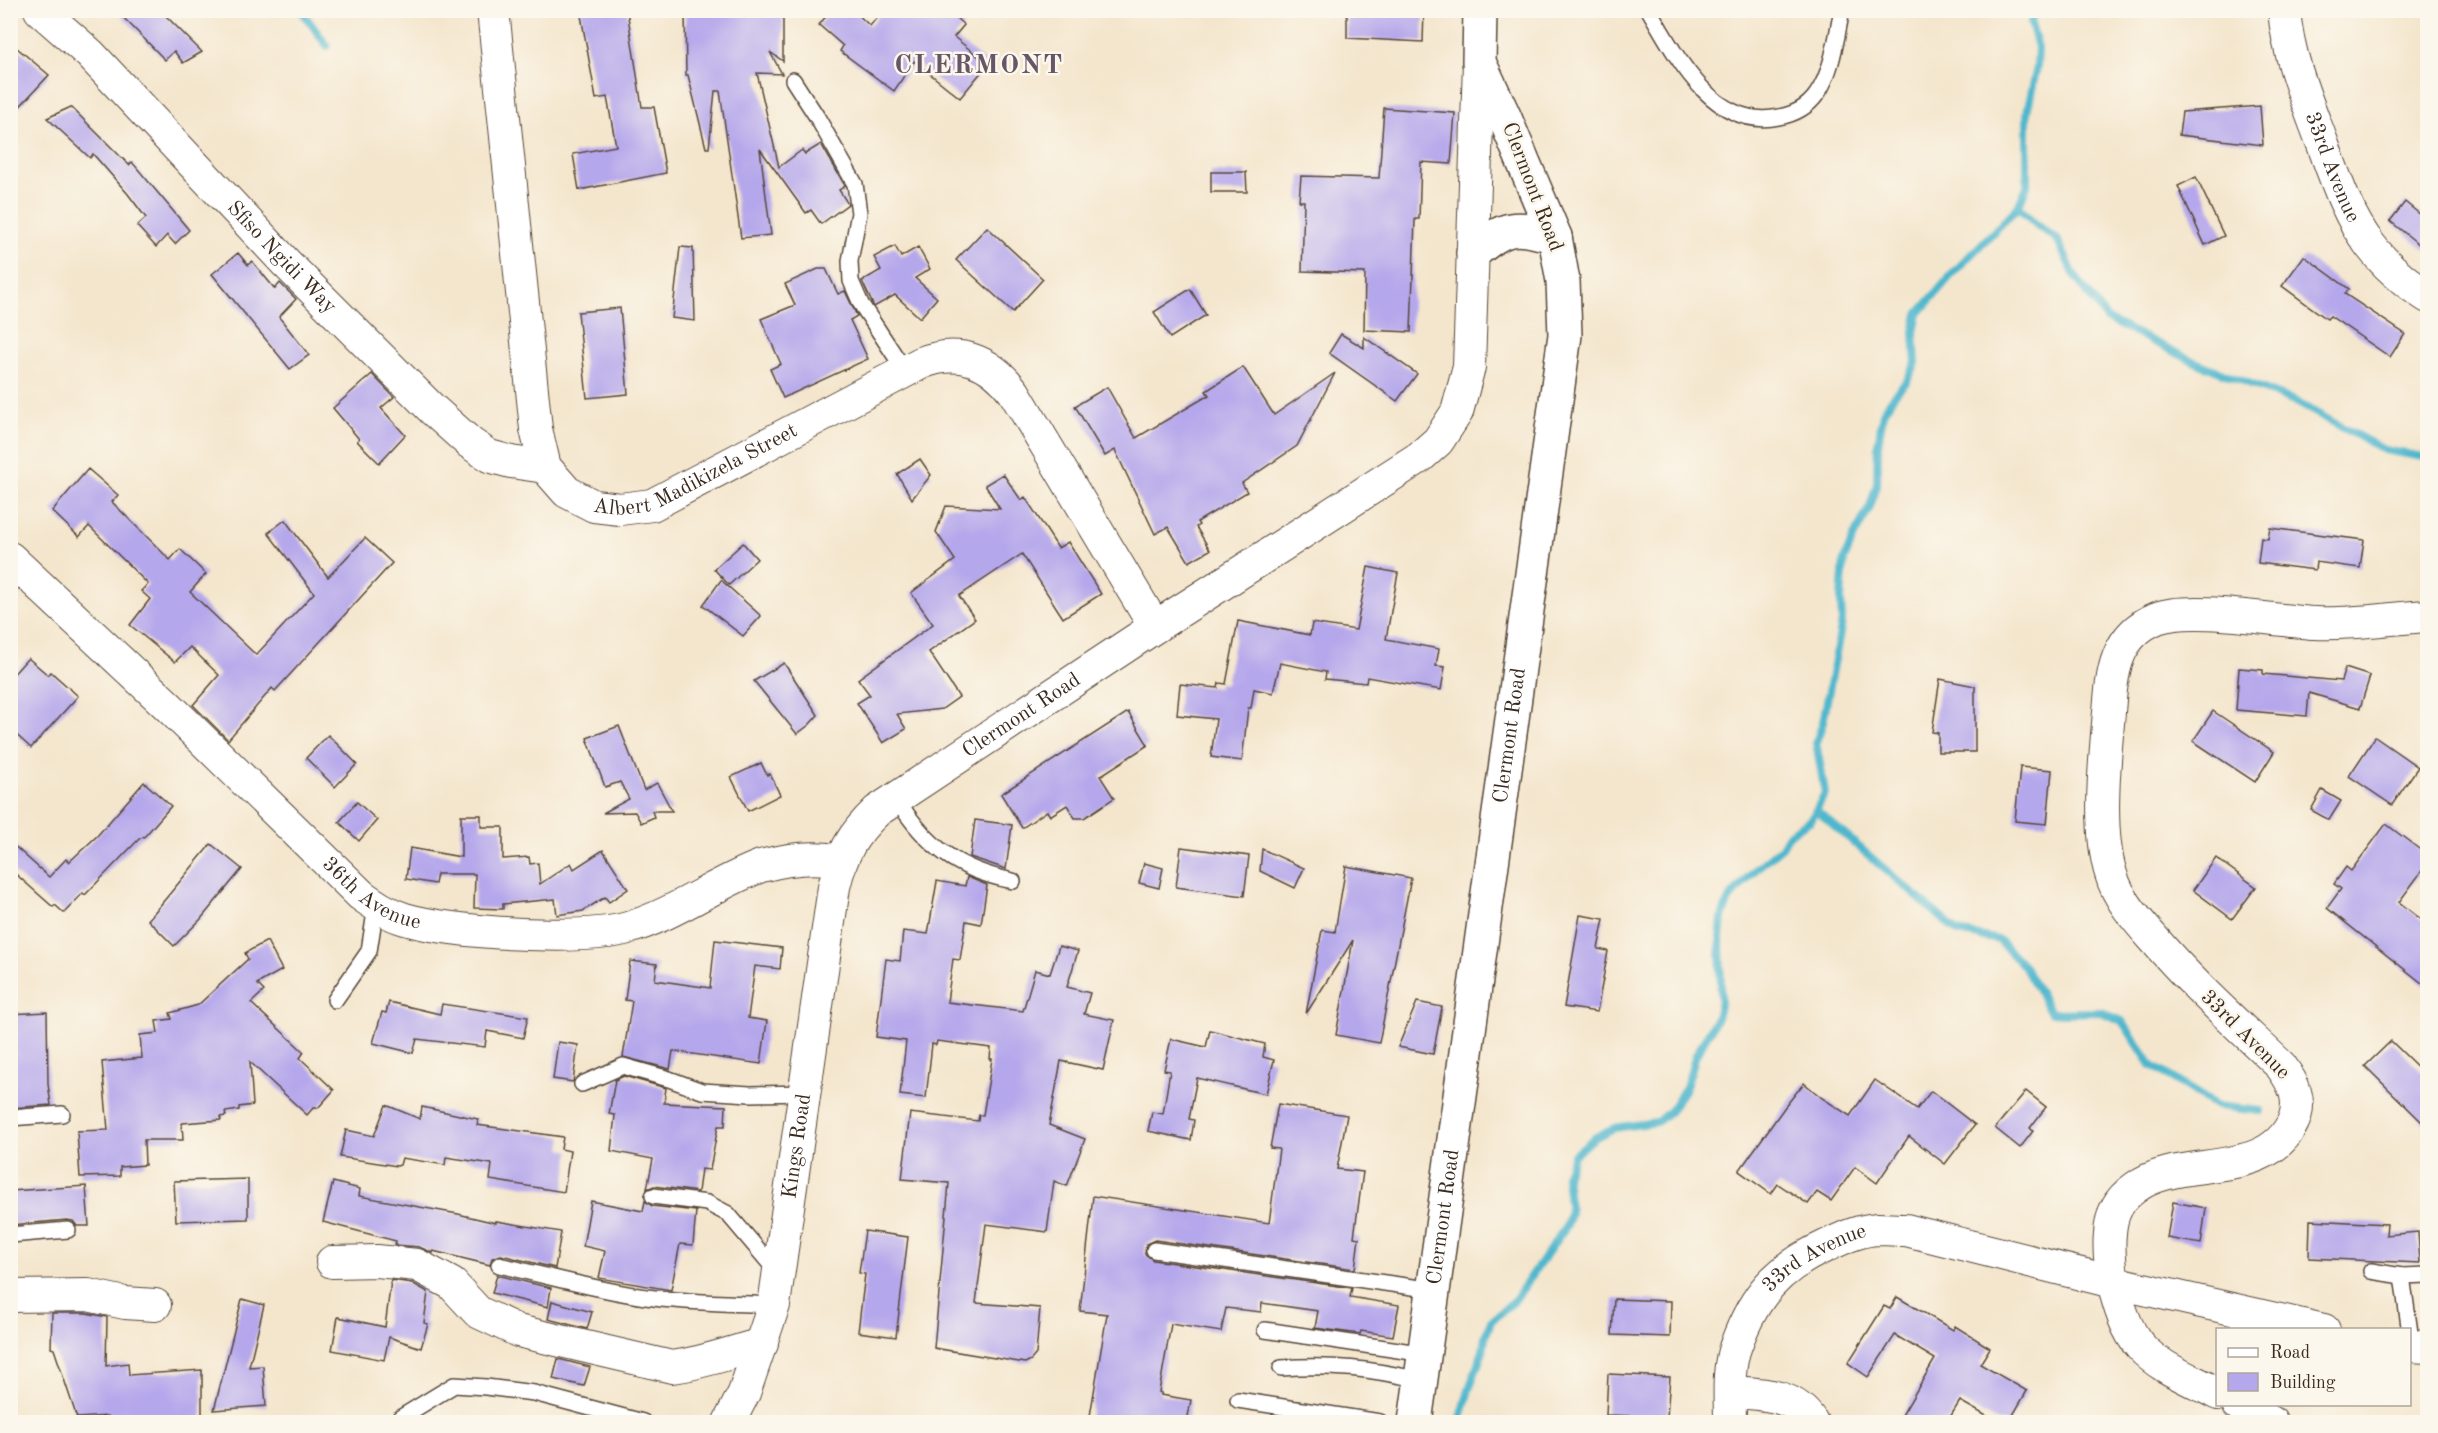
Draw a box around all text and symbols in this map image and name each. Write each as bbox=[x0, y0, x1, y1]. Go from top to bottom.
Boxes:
district label: CLERMONT bbox=[894, 52, 1064, 79]
street label: 33rd Avenue bbox=[2301, 109, 2364, 226]
street label: Clermont Road bbox=[1498, 120, 1566, 254]
street label: Sfiso Ngidi Way bbox=[223, 197, 340, 317]
street label: Albert Madikizela Street bbox=[592, 420, 801, 520]
street label: Clermont Road bbox=[1490, 666, 1529, 805]
street label: Clermont Road bbox=[959, 669, 1084, 762]
street label: 36th Avenue bbox=[318, 853, 423, 933]
street label: 33rd Avenue bbox=[2196, 986, 2294, 1084]
street label: Kings Road bbox=[779, 1092, 815, 1200]
street label: Clermont Road bbox=[1424, 1148, 1463, 1286]
street label: 33rd Avenue bbox=[1758, 1220, 1868, 1296]
legend bbox=[2216, 1328, 2411, 1406]
text: Road bbox=[2270, 1344, 2310, 1362]
text: Building bbox=[2270, 1374, 2336, 1392]

